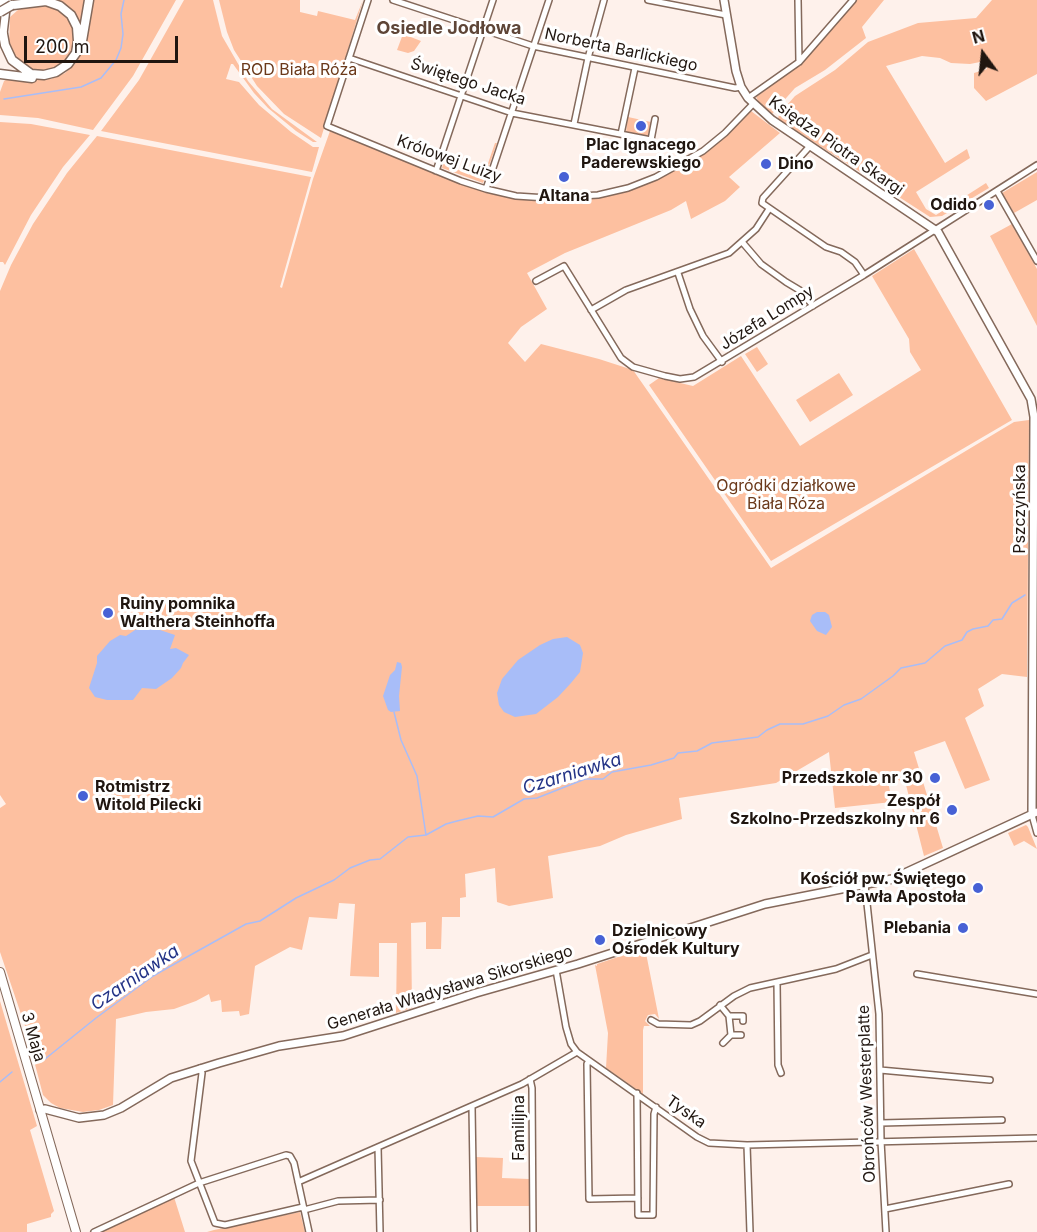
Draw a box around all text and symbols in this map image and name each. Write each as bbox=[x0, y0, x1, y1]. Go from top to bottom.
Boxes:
district label: Osiedle Jodłowa bbox=[376, 18, 522, 40]
scale bar bbox=[27, 24, 182, 62]
street label: Norberta Barlickiego bbox=[543, 24, 699, 76]
north arrow bbox=[953, 24, 1013, 84]
text: N bbox=[970, 25, 987, 48]
text: 200 m bbox=[35, 36, 90, 57]
street label: Świętego Jacka bbox=[408, 54, 528, 110]
park label: ROD Biała Róża bbox=[241, 60, 357, 80]
street label: Księdza Piotra Skargi bbox=[765, 92, 907, 200]
marker: Plac Ignacego Paderewskiego bbox=[634, 119, 648, 133]
street label: Królowej Luizy bbox=[394, 131, 504, 187]
place label: Plac Ignacego Paderewskiego bbox=[581, 135, 701, 173]
place label: Dino bbox=[778, 154, 814, 174]
marker: Dino bbox=[759, 157, 773, 171]
marker: Altana bbox=[557, 170, 571, 184]
place label: Altana bbox=[539, 186, 589, 206]
place label: Odido bbox=[930, 195, 977, 215]
marker: Odido bbox=[982, 198, 996, 212]
street label: Józefa Lompy bbox=[717, 282, 817, 354]
street label: Pszczyńska bbox=[1010, 464, 1030, 554]
park label: Ogródki działkowe Biała Róza bbox=[716, 476, 856, 514]
place label: Ruiny pomnika Walthera Steinhoffa bbox=[120, 594, 275, 632]
marker: Ruiny pomnika Walthera Steinhoffa bbox=[101, 606, 115, 620]
water label: Czarniawka bbox=[520, 749, 624, 799]
place label: Przedszkole nr 30 bbox=[782, 768, 923, 788]
marker: Przedszkole nr 30 bbox=[928, 771, 942, 785]
place label: Rotmistrz Witold Pilecki bbox=[95, 777, 201, 815]
marker: Rotmistrz Witold Pilecki bbox=[76, 789, 90, 803]
place label: Zespół Szkolno-Przedszkolny nr 6 bbox=[730, 791, 940, 829]
marker: Zespół Szkolno-Przedszkolny nr 6 bbox=[945, 803, 959, 817]
place label: Kościół pw. Świętego Pawła Apostoła bbox=[800, 869, 966, 907]
marker: Kościół pw. Świętego Pawła Apostoła bbox=[971, 881, 985, 895]
place label: Plebania bbox=[884, 918, 951, 938]
place label: Dzielnicowy Ośrodek Kultury bbox=[612, 921, 740, 959]
marker: Plebania bbox=[956, 921, 970, 935]
marker: Dzielnicowy Ośrodek Kultury bbox=[593, 933, 607, 947]
water label: Czarniawka bbox=[87, 940, 183, 1016]
street label: Generała Władysława Sikorskiego bbox=[325, 941, 575, 1035]
street label: Obrońców Westerplatte bbox=[854, 1005, 880, 1183]
street label: 3 Maja bbox=[17, 1010, 49, 1064]
street label: Tyska bbox=[662, 1091, 710, 1133]
street label: Familijna bbox=[509, 1095, 529, 1161]

